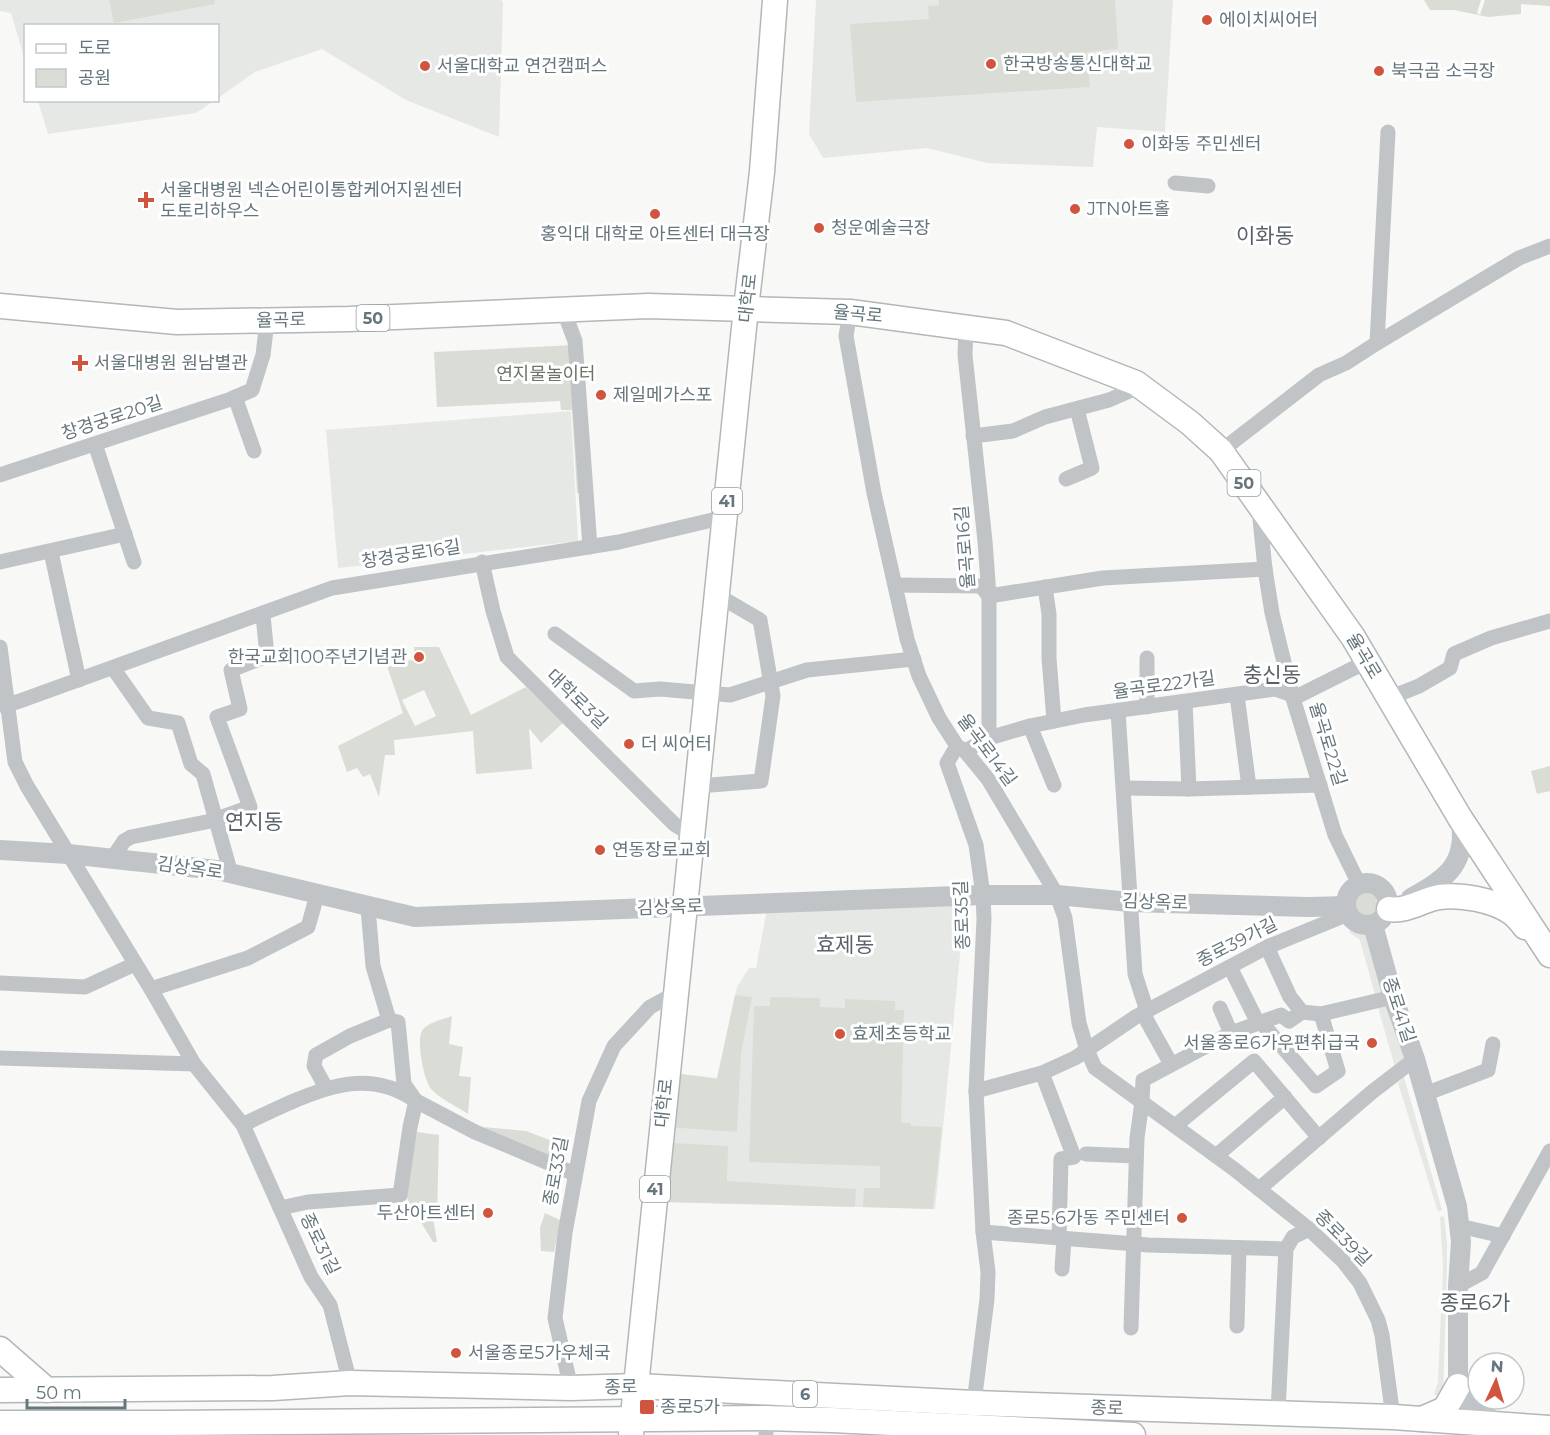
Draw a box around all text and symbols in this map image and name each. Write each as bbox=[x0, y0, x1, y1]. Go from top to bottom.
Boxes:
place label: 에이치씨어터 bbox=[1219, 9, 1318, 31]
marker: 에이치씨어터 bbox=[1200, 13, 1214, 27]
legend bbox=[24, 24, 219, 102]
text: 도로 bbox=[78, 37, 111, 59]
place label: 한국방송통신대학교 bbox=[1003, 53, 1152, 75]
place label: 서울대학교 연건캠퍼스 bbox=[437, 55, 607, 77]
marker: 한국방송통신대학교 bbox=[984, 57, 998, 71]
marker: 서울대학교 연건캠퍼스 bbox=[418, 59, 432, 73]
place label: 북극곰 소극장 bbox=[1391, 60, 1495, 82]
marker: 북극곰 소극장 bbox=[1372, 64, 1386, 78]
text: 공원 bbox=[78, 67, 111, 89]
place label: 이화동 주민센터 bbox=[1141, 133, 1262, 155]
marker: 이화동 주민센터 bbox=[1122, 137, 1136, 151]
place label: 서울대병원 넥슨어린이통합케어지원센터 도토리하우스 bbox=[160, 179, 463, 222]
marker: 서울대병원 넥슨어린이통합케어지원센터 도토리하우스 bbox=[137, 191, 155, 209]
place label: JTN아트홀 bbox=[1086, 198, 1170, 220]
marker: JTN아트홀 bbox=[1068, 202, 1082, 216]
marker: 홍익대 대학로 아트센터 대극장 bbox=[648, 207, 662, 221]
place label: 청운예술극장 bbox=[831, 217, 930, 239]
marker: 청운예술극장 bbox=[812, 221, 826, 235]
place label: 홍익대 대학로 아트센터 대극장 bbox=[540, 223, 770, 245]
district label: 이화동 bbox=[1236, 223, 1294, 248]
street label: 대학로 bbox=[734, 272, 762, 324]
street label: 율곡로 bbox=[832, 301, 884, 327]
road number: 50 bbox=[356, 305, 389, 331]
street label: 율곡로 bbox=[256, 309, 306, 331]
place label: 서울대병원 원남별관 bbox=[94, 352, 248, 374]
marker: 서울대병원 원남별관 bbox=[71, 354, 89, 372]
park label: 연지물놀이터 bbox=[496, 363, 596, 385]
place label: 제일메가스포 bbox=[613, 384, 712, 406]
marker: 제일메가스포 bbox=[594, 388, 608, 402]
street label: 창경궁로20길 bbox=[59, 391, 165, 445]
road number: 50 bbox=[1228, 470, 1260, 496]
road number: 41 bbox=[712, 488, 742, 514]
street label: 율곡로16길 bbox=[950, 504, 980, 590]
street label: 창경궁로16길 bbox=[360, 535, 462, 573]
street label: 율곡로 bbox=[1342, 629, 1386, 683]
place label: 한국교회100주년기념관 bbox=[228, 646, 407, 668]
marker: 한국교회100주년기념관 bbox=[412, 650, 426, 664]
district label: 충신동 bbox=[1243, 662, 1301, 687]
street label: 대학로3길 bbox=[542, 665, 612, 733]
street label: 율곡로22가길 bbox=[1111, 667, 1217, 703]
street label: 율곡로22길 bbox=[1305, 699, 1351, 789]
street label: 율곡로14길 bbox=[953, 710, 1021, 790]
place label: 더 씨어터 bbox=[641, 733, 712, 755]
marker: 더 씨어터 bbox=[622, 737, 636, 751]
district label: 연지동 bbox=[225, 809, 283, 834]
place label: 연동장로교회 bbox=[612, 839, 711, 861]
marker: 연동장로교회 bbox=[593, 843, 607, 857]
street label: 김상옥로 bbox=[156, 852, 224, 884]
street label: 종로35길 bbox=[950, 880, 974, 950]
street label: 김상옥로 bbox=[1122, 890, 1188, 914]
street label: 김상옥로 bbox=[637, 895, 703, 919]
street label: 종로39가길 bbox=[1193, 912, 1281, 972]
district label: 효제동 bbox=[816, 932, 874, 957]
street label: 종로41길 bbox=[1378, 974, 1420, 1046]
place label: 효제초등학교 bbox=[852, 1023, 951, 1045]
marker: 효제초등학교 bbox=[833, 1027, 847, 1041]
place label: 서울종로6가우편취급국 bbox=[1183, 1032, 1360, 1054]
marker: 서울종로6가우편취급국 bbox=[1365, 1036, 1379, 1050]
street label: 대학로 bbox=[650, 1077, 678, 1129]
street label: 종로33길 bbox=[539, 1135, 573, 1207]
road number: 41 bbox=[640, 1176, 670, 1202]
place label: 두산아트센터 bbox=[377, 1202, 476, 1224]
street label: 종로39길 bbox=[1310, 1205, 1376, 1271]
marker: 두산아트센터 bbox=[481, 1206, 495, 1220]
place label: 종로5·6가동 주민센터 bbox=[1007, 1207, 1170, 1229]
street label: 종로31길 bbox=[296, 1209, 344, 1279]
marker: 종로5·6가동 주민센터 bbox=[1175, 1211, 1189, 1225]
district label: 종로6가 bbox=[1440, 1290, 1510, 1315]
place label: 서울종로5가우체국 bbox=[468, 1342, 611, 1364]
marker: 서울종로5가우체국 bbox=[449, 1346, 463, 1360]
north arrow bbox=[1466, 1351, 1526, 1411]
text: N bbox=[1490, 1357, 1504, 1376]
scale bar bbox=[27, 1372, 124, 1410]
street label: 종로 bbox=[604, 1376, 638, 1398]
road number: 6 bbox=[793, 1381, 817, 1407]
text: 50 m bbox=[36, 1382, 82, 1404]
place label: 종로5가 bbox=[660, 1396, 720, 1418]
street label: 종로 bbox=[1090, 1396, 1124, 1420]
marker: 종로5가 bbox=[638, 1398, 656, 1416]

